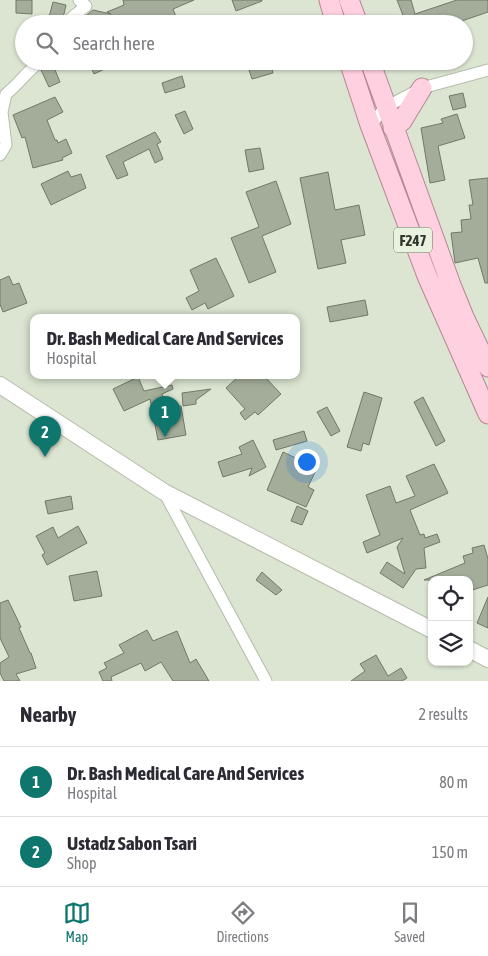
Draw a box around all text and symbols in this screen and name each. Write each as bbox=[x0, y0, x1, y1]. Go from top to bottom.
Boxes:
search box bbox=[15, 15, 473, 70]
icon: search bbox=[33, 29, 61, 57]
text: Search here bbox=[73, 32, 155, 54]
road number: F247 bbox=[394, 228, 432, 252]
popup bbox=[30, 314, 300, 379]
text: Dr. Bash Medical Care And Services bbox=[46, 327, 284, 349]
text: Hospital bbox=[46, 349, 96, 367]
pin: 1 bbox=[149, 396, 181, 437]
pin: 2 bbox=[29, 416, 61, 457]
your location bbox=[294, 449, 320, 475]
map controls bbox=[428, 576, 473, 666]
button: locate bbox=[428, 576, 473, 621]
button: layers bbox=[428, 621, 473, 666]
text: Nearby bbox=[20, 702, 76, 726]
text: 2 results bbox=[418, 705, 468, 723]
text: Dr. Bash Medical Care And Services bbox=[67, 762, 304, 784]
text: 1 bbox=[32, 773, 40, 791]
text: 80 m bbox=[439, 773, 468, 791]
text: Hospital bbox=[67, 784, 117, 802]
text: Ustadz Sabon Tsari bbox=[67, 832, 197, 854]
text: 2 bbox=[32, 843, 40, 861]
text: 150 m bbox=[432, 843, 468, 861]
text: Shop bbox=[67, 854, 97, 872]
tab: Map bbox=[63, 899, 91, 945]
tab: Directions bbox=[216, 899, 269, 945]
tab: Saved bbox=[394, 899, 425, 945]

